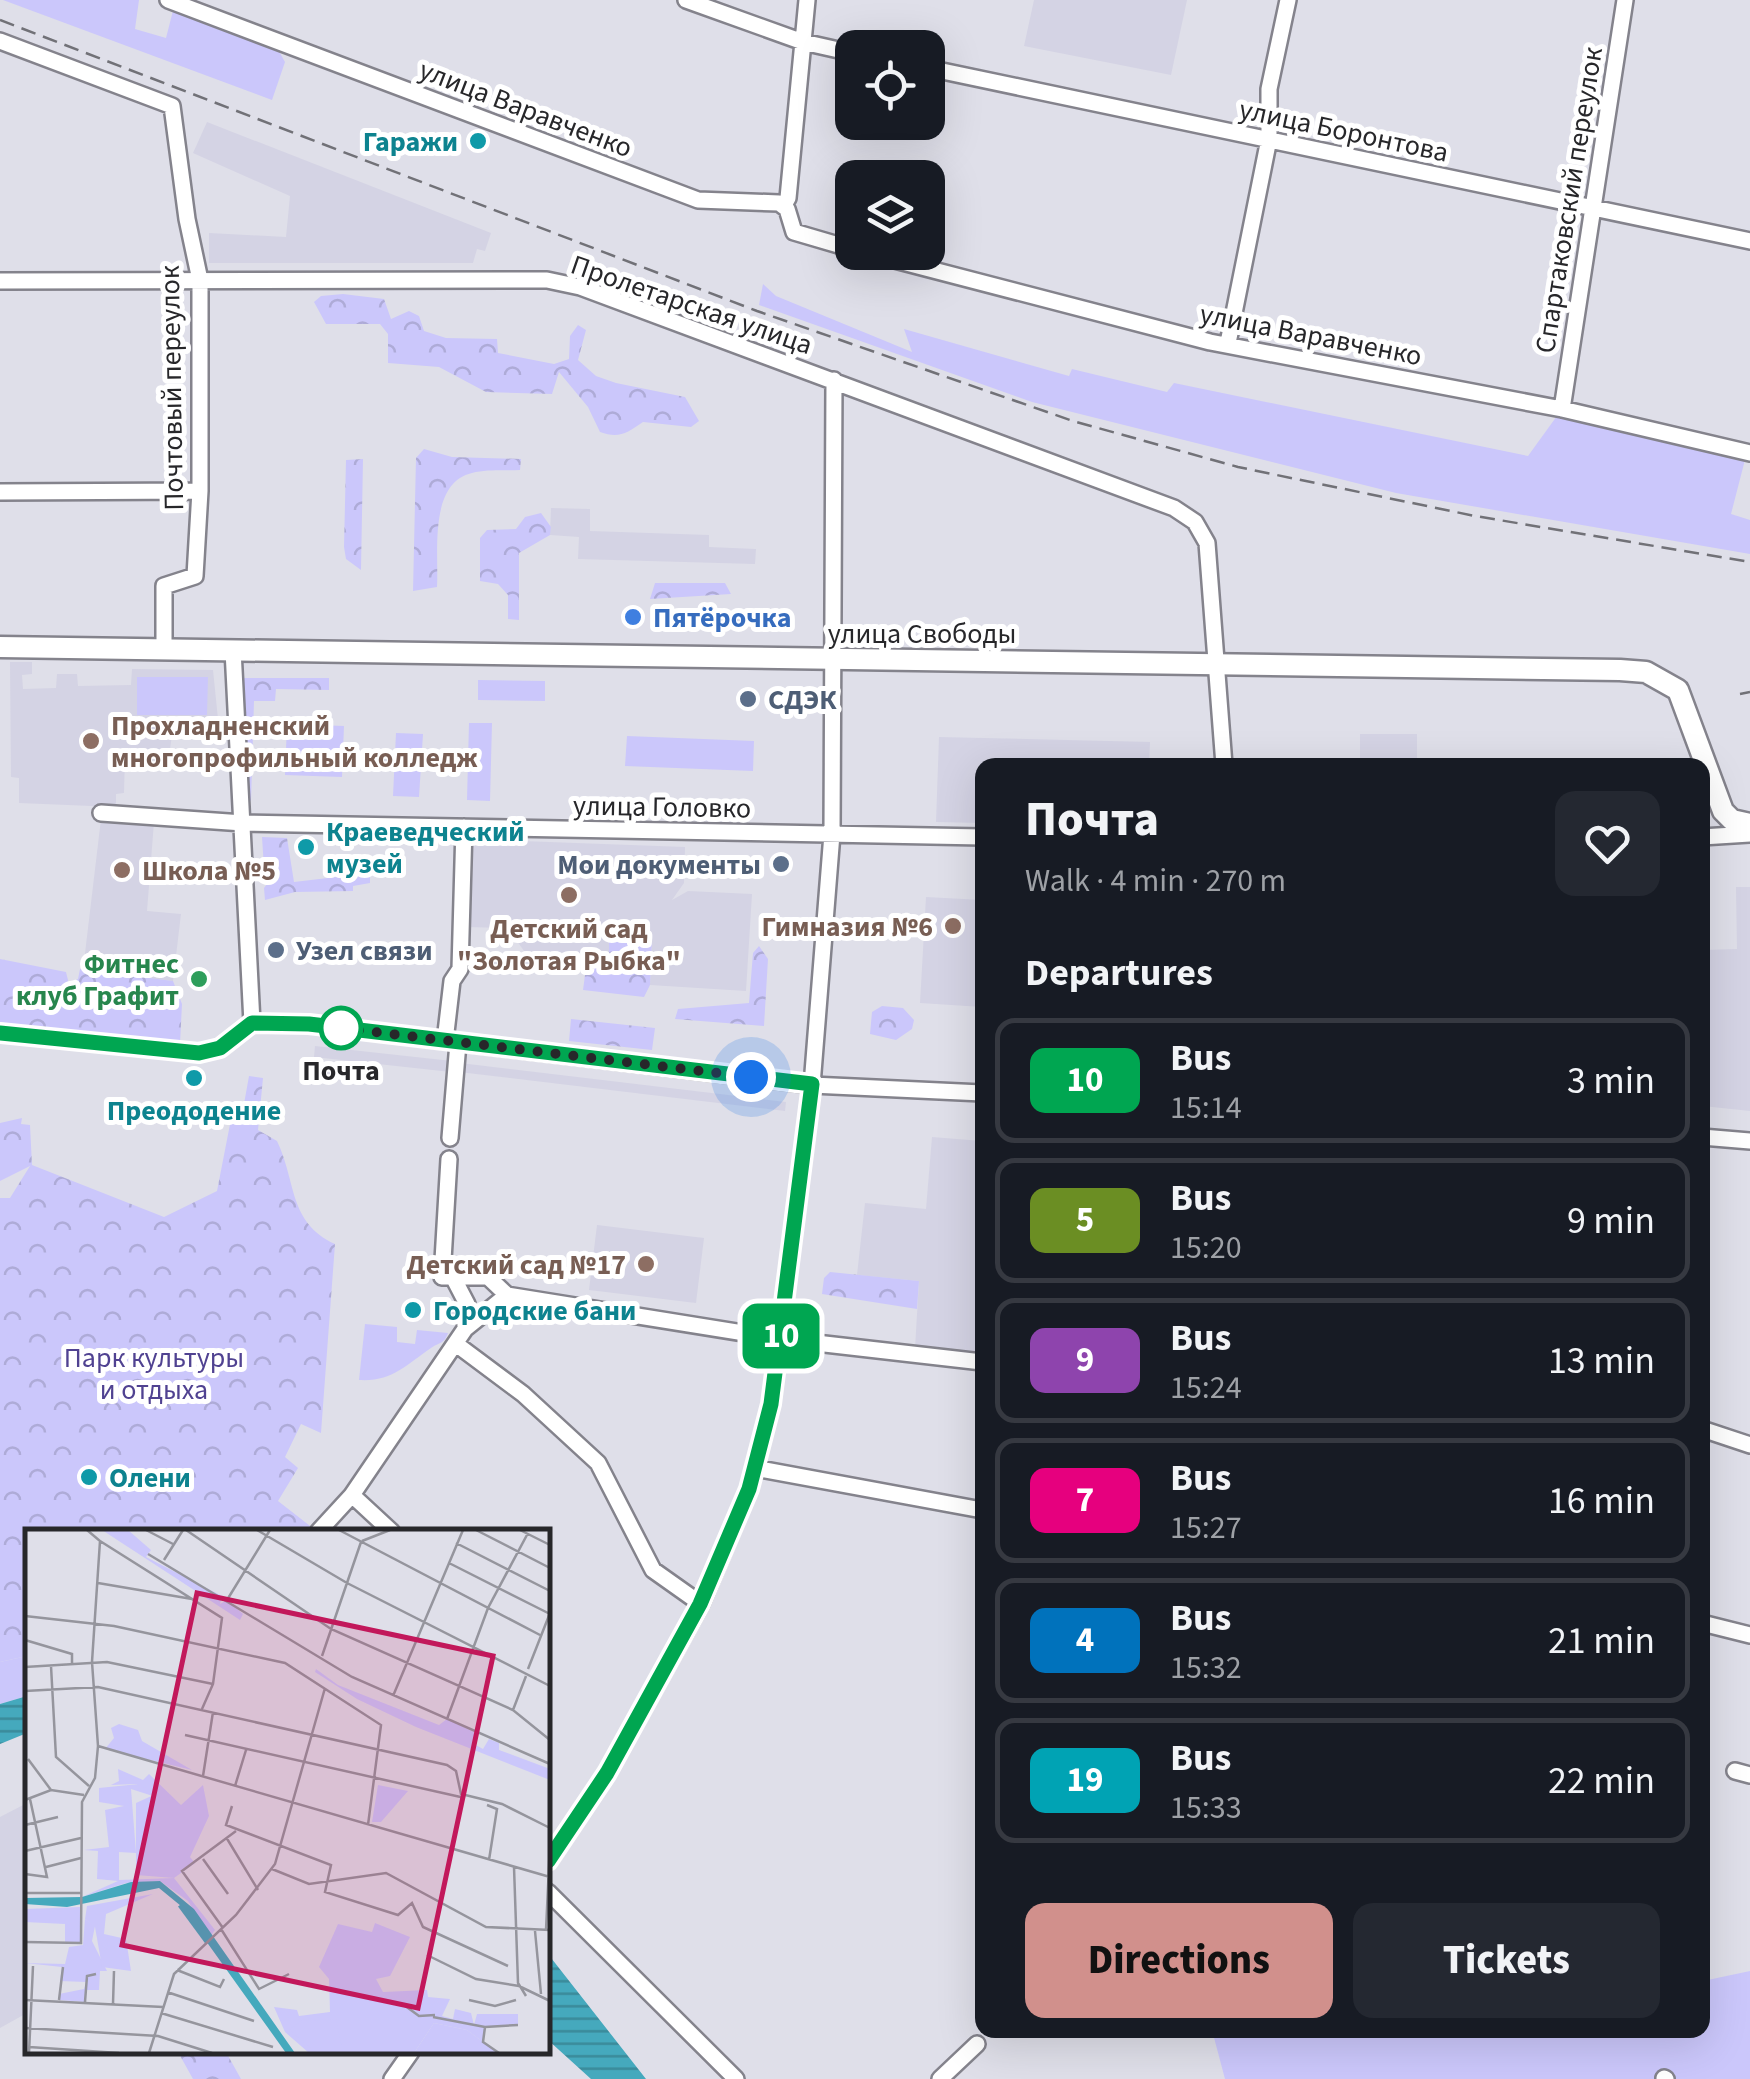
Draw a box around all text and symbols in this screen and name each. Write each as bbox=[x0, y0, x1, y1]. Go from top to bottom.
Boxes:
map controls bbox=[835, 30, 945, 270]
button: locate bbox=[835, 30, 945, 140]
street label: Спартаковский переулок bbox=[1525, 44, 1613, 356]
street label: улица Варавченко bbox=[413, 50, 638, 168]
street label: улица Боронтова bbox=[1236, 89, 1452, 173]
place label: Гаражи bbox=[363, 122, 458, 162]
marker: Гаражи bbox=[467, 130, 489, 152]
button: layers bbox=[835, 160, 945, 270]
street label: Пролетарская улица bbox=[566, 245, 818, 365]
street label: Почтовый переулок bbox=[150, 265, 194, 511]
street label: улица Варавченко bbox=[1196, 294, 1425, 376]
place label: Пятёрочка bbox=[653, 598, 791, 638]
marker: Пятёрочка bbox=[622, 606, 644, 628]
street label: улица Свободы bbox=[828, 614, 1016, 654]
place label: СДЭК bbox=[768, 680, 837, 720]
marker: СДЭК bbox=[737, 688, 759, 710]
place label: Прохладненский многопрофильный колледж bbox=[111, 706, 478, 778]
marker: Прохладненский многопрофильный колледж bbox=[80, 730, 102, 752]
street label: улица Головко bbox=[573, 785, 751, 829]
text: Почта bbox=[1025, 786, 1159, 854]
button: heart bbox=[1555, 791, 1660, 896]
place label: Краеведческий музей bbox=[326, 812, 525, 884]
marker: Краеведческий музей bbox=[295, 836, 317, 858]
place label: Мои документы bbox=[557, 845, 761, 885]
place label: Школа №5 bbox=[142, 851, 276, 891]
marker: Мои документы bbox=[770, 853, 792, 875]
text: Walk · 4 min · 270 m bbox=[1025, 858, 1286, 904]
marker: Школа №5 bbox=[111, 859, 133, 881]
marker: Детский сад "Золотая Рыбка" bbox=[558, 884, 580, 906]
place label: Гимназия №6 bbox=[761, 907, 933, 947]
place label: Детский сад "Золотая Рыбка" bbox=[457, 909, 681, 981]
marker: Гимназия №6 bbox=[942, 915, 964, 937]
place label: Узел связи bbox=[296, 931, 433, 971]
marker: Узел связи bbox=[265, 939, 287, 961]
place label: Фитнес клуб Графит bbox=[16, 944, 179, 1016]
text: Departures bbox=[1025, 946, 1213, 1000]
marker: Фитнес клуб Графит bbox=[188, 968, 210, 990]
marker: Почта bbox=[320, 1007, 362, 1049]
text: Bus bbox=[1170, 1031, 1231, 1085]
place label: Почта bbox=[302, 1051, 380, 1091]
your location bbox=[726, 1052, 776, 1102]
text: 3 min bbox=[1567, 1054, 1655, 1108]
text: 10 bbox=[1067, 1055, 1103, 1105]
marker: Преододение bbox=[183, 1067, 205, 1089]
text: 15:14 bbox=[1170, 1085, 1242, 1131]
place label: Преододение bbox=[107, 1091, 281, 1131]
text: Bus bbox=[1170, 1171, 1231, 1225]
text: 9 min bbox=[1567, 1194, 1655, 1248]
text: 5 bbox=[1076, 1195, 1094, 1245]
text: 15:20 bbox=[1170, 1225, 1242, 1271]
place label: Детский сад №17 bbox=[406, 1245, 626, 1285]
marker: Детский сад №17 bbox=[635, 1253, 657, 1275]
place label: Городские бани bbox=[433, 1291, 636, 1331]
marker: Городские бани bbox=[402, 1299, 424, 1321]
line badge: 10 bbox=[736, 1304, 826, 1368]
text: 10 bbox=[763, 1311, 799, 1361]
text: Bus bbox=[1170, 1311, 1231, 1365]
text: 13 min bbox=[1548, 1334, 1655, 1388]
text: 9 bbox=[1076, 1335, 1094, 1385]
park label: Парк культуры и отдыха bbox=[64, 1338, 244, 1410]
text: 15:24 bbox=[1170, 1365, 1242, 1411]
text: Bus bbox=[1170, 1451, 1231, 1505]
place label: Олени bbox=[109, 1458, 191, 1498]
marker: Олени bbox=[78, 1466, 100, 1488]
text: 16 min bbox=[1548, 1474, 1655, 1528]
text: 7 bbox=[1076, 1475, 1094, 1525]
text: 15:27 bbox=[1170, 1505, 1242, 1551]
inset map bbox=[25, 1529, 550, 2054]
text: Bus bbox=[1170, 1591, 1231, 1645]
text: 21 min bbox=[1548, 1614, 1655, 1668]
text: 4 bbox=[1076, 1615, 1094, 1665]
text: 15:32 bbox=[1170, 1645, 1242, 1691]
text: Bus bbox=[1170, 1731, 1231, 1785]
text: 22 min bbox=[1548, 1754, 1655, 1808]
text: 19 bbox=[1067, 1755, 1103, 1805]
text: 15:33 bbox=[1170, 1785, 1242, 1831]
button: Directions bbox=[1025, 1903, 1333, 2018]
button: Tickets bbox=[1353, 1903, 1660, 2018]

